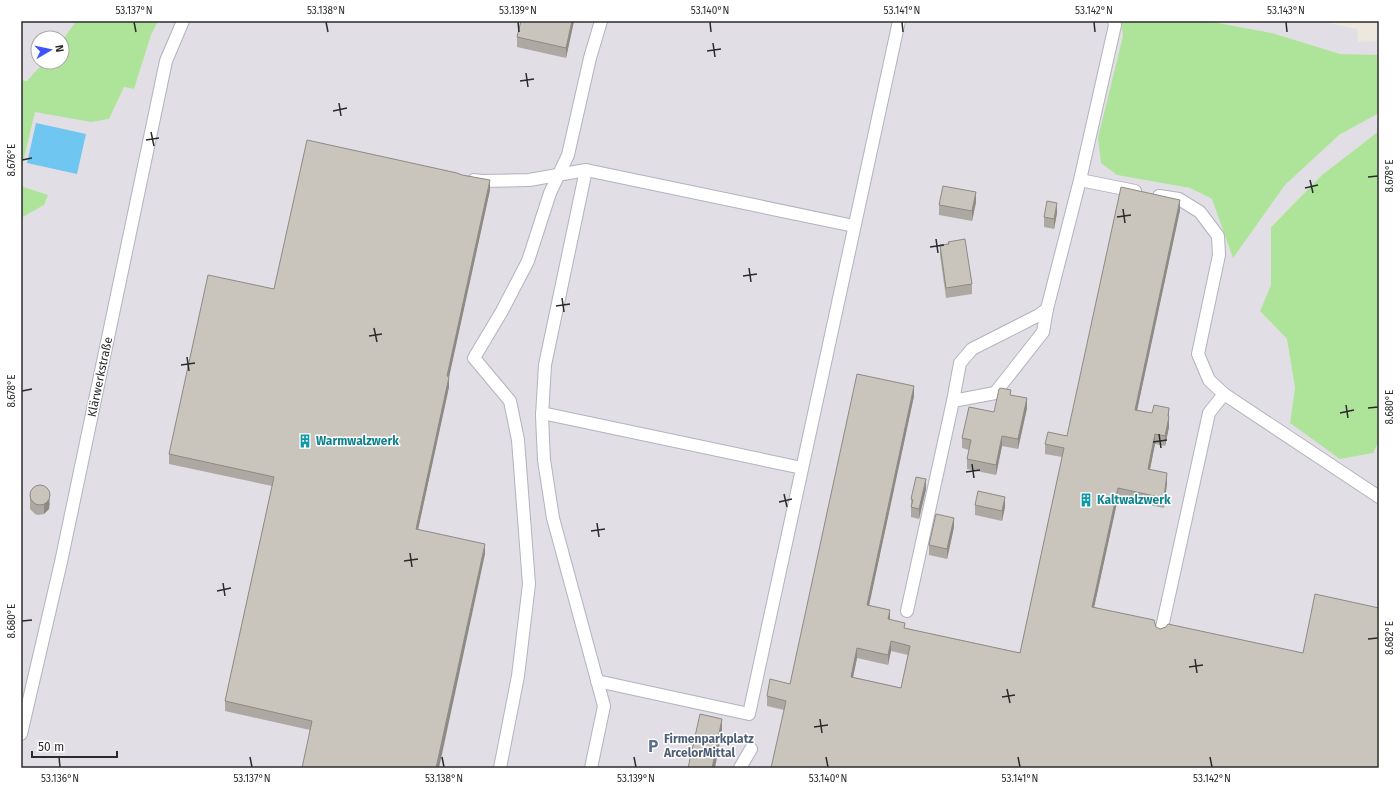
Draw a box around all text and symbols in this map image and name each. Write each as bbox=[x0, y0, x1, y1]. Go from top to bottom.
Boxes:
text: 53.137°N bbox=[115, 5, 153, 17]
text: 53.138°N bbox=[307, 5, 345, 17]
text: 53.139°N bbox=[499, 5, 537, 17]
text: 53.140°N bbox=[691, 5, 729, 17]
text: 53.141°N bbox=[884, 5, 920, 17]
text: 53.142°N bbox=[1075, 5, 1113, 17]
text: 53.143°N bbox=[1267, 5, 1305, 17]
north arrow bbox=[30, 30, 70, 70]
text: N bbox=[52, 44, 66, 53]
text: 8.676°E bbox=[6, 144, 18, 176]
text: 8.678°E bbox=[1384, 159, 1396, 193]
street label: Klärwerkstraße bbox=[85, 335, 115, 419]
text: 8.678°E bbox=[6, 374, 18, 408]
text: 8.680°E bbox=[1384, 390, 1396, 424]
building icon: Warmwalzwerk bbox=[297, 433, 313, 449]
place label: Warmwalzwerk bbox=[316, 434, 399, 448]
building icon: Kaltwalzwerk bbox=[1078, 492, 1094, 508]
place label: Kaltwalzwerk bbox=[1097, 493, 1171, 507]
text: 8.680°E bbox=[6, 604, 18, 638]
text: 8.682°E bbox=[1384, 621, 1396, 655]
place label: Firmenparkplatz ArcelorMittal bbox=[663, 732, 754, 760]
scale bar bbox=[32, 733, 117, 759]
parking icon: Firmenparkplatz ArcelorMittal bbox=[645, 738, 661, 754]
text: 50 m bbox=[38, 740, 64, 754]
text: 53.136°N bbox=[41, 773, 79, 785]
text: 53.137°N bbox=[233, 773, 271, 785]
text: 53.138°N bbox=[425, 773, 463, 785]
text: 53.139°N bbox=[617, 773, 655, 785]
text: 53.140°N bbox=[809, 773, 847, 785]
text: 53.141°N bbox=[1002, 773, 1038, 785]
text: 53.142°N bbox=[1193, 773, 1231, 785]

